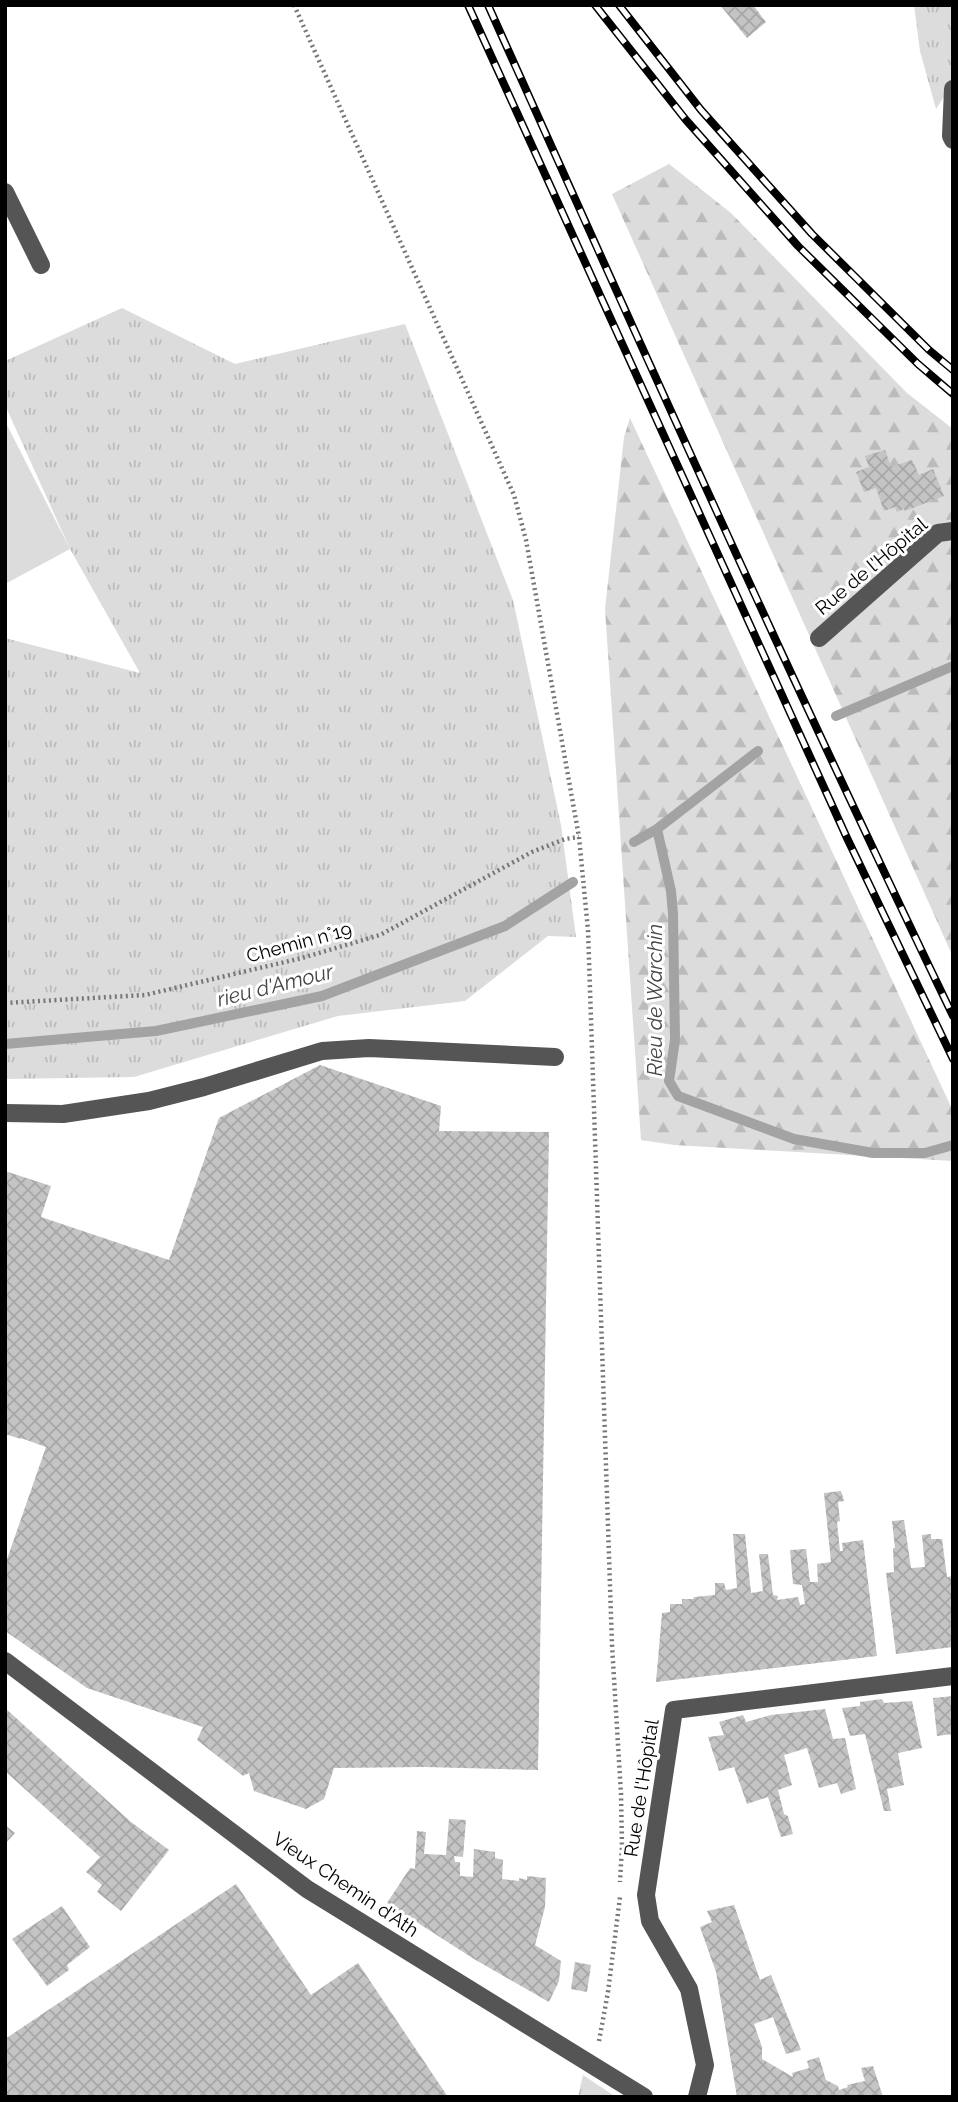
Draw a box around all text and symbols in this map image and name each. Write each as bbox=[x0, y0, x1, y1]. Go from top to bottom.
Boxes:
street label: Rue de l'Hôpital bbox=[811, 512, 932, 619]
street label: Chemin n°19 bbox=[244, 917, 354, 967]
water label: Rieu de Warchin bbox=[642, 924, 667, 1076]
water label: rieu d'Amour bbox=[214, 958, 336, 1011]
street label: Rue de l'Hôpital bbox=[619, 1717, 663, 1858]
street label: Vieux Chemin d'Ath bbox=[269, 1827, 423, 1941]

